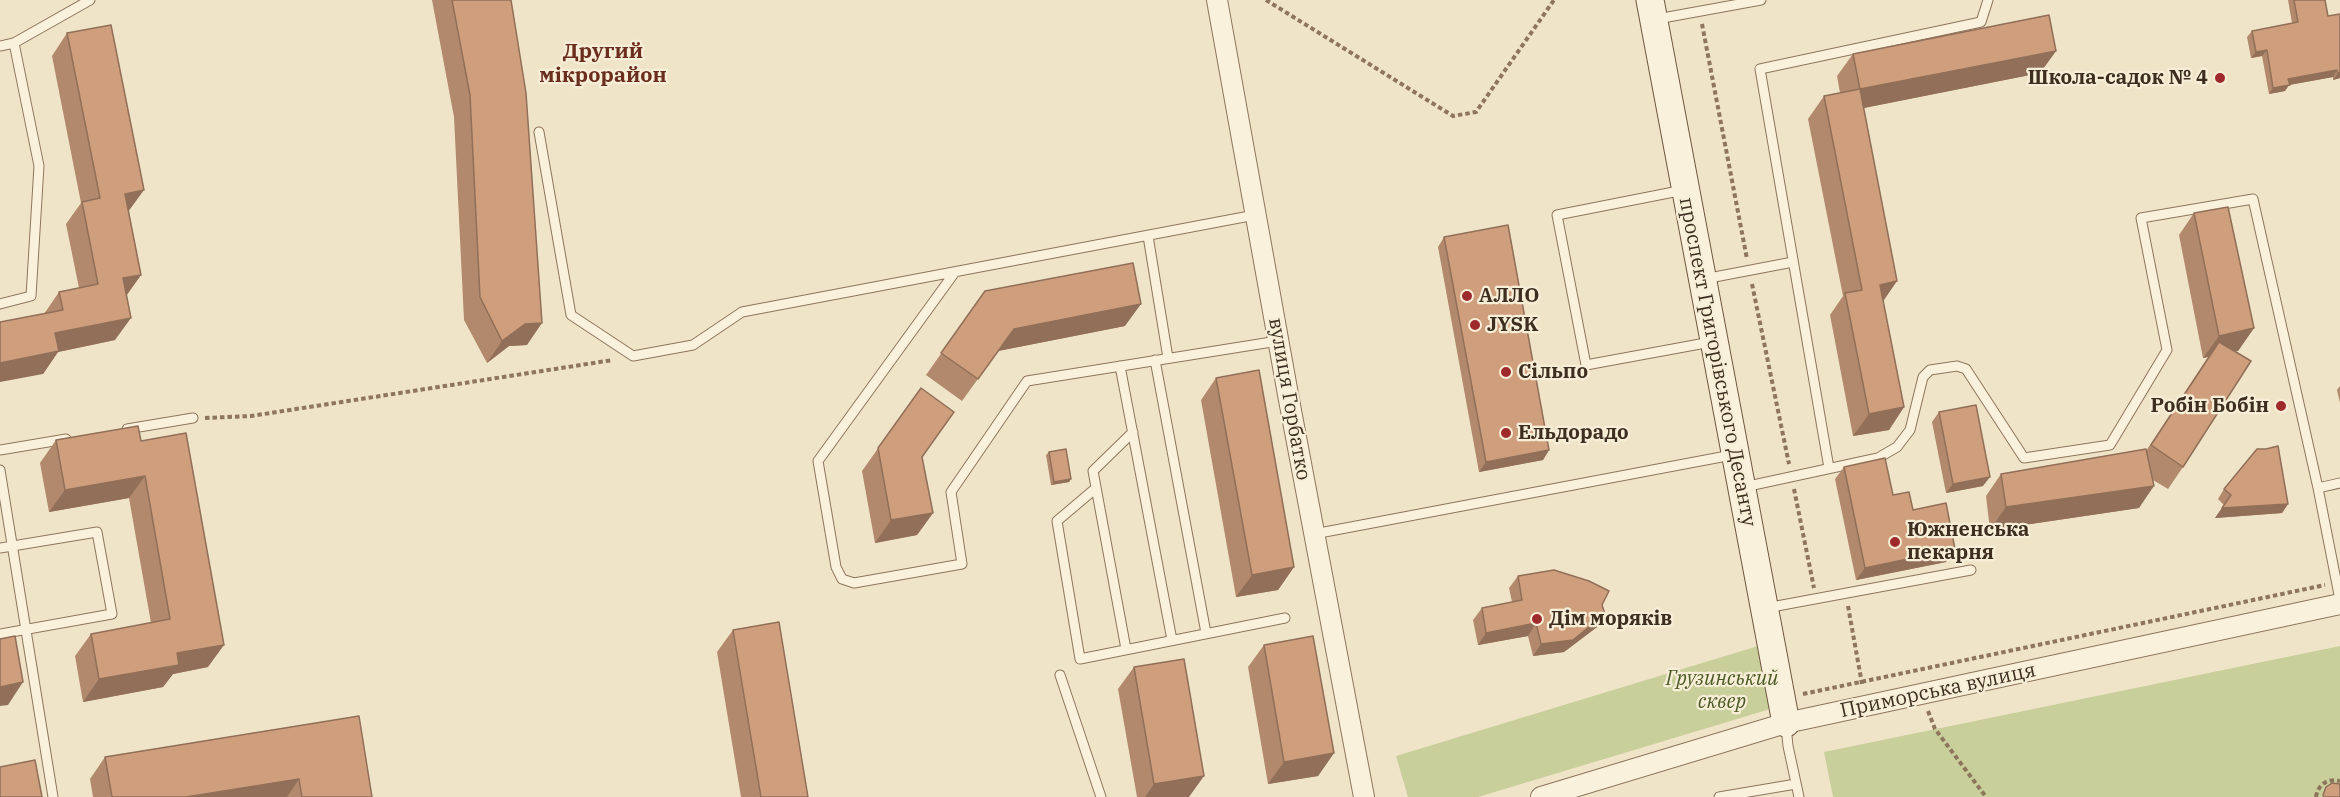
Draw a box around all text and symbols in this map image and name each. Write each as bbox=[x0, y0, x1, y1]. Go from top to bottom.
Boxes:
district label: Другий мікрорайон bbox=[539, 39, 667, 89]
place label: Школа-садок № 4 bbox=[2028, 66, 2208, 90]
marker: Школа-садок № 4 bbox=[2213, 71, 2227, 85]
street label: проспект Григорівського Десанту bbox=[1673, 195, 1761, 529]
place label: АЛЛО bbox=[1479, 284, 1539, 308]
marker: АЛЛО bbox=[1460, 289, 1474, 303]
place label: JYSK bbox=[1487, 313, 1539, 337]
street label: вулиця Горбатко bbox=[1263, 316, 1315, 482]
marker: JYSK bbox=[1468, 318, 1482, 332]
place label: Сільпо bbox=[1518, 360, 1588, 384]
marker: Сільпо bbox=[1499, 365, 1513, 379]
place label: Робін Бобін bbox=[2151, 394, 2269, 418]
marker: Робін Бобін bbox=[2274, 399, 2288, 413]
place label: Ельдорадо bbox=[1518, 421, 1629, 445]
marker: Ельдорадо bbox=[1499, 426, 1513, 440]
place label: Южненська пекарня bbox=[1907, 518, 2029, 565]
marker: Южненська пекарня bbox=[1888, 535, 1902, 549]
place label: Дім моряків bbox=[1549, 607, 1672, 631]
marker: Дім моряків bbox=[1530, 612, 1544, 626]
street label: Приморська вулиця bbox=[1838, 659, 2038, 723]
park label: Грузинський сквер bbox=[1666, 667, 1778, 714]

